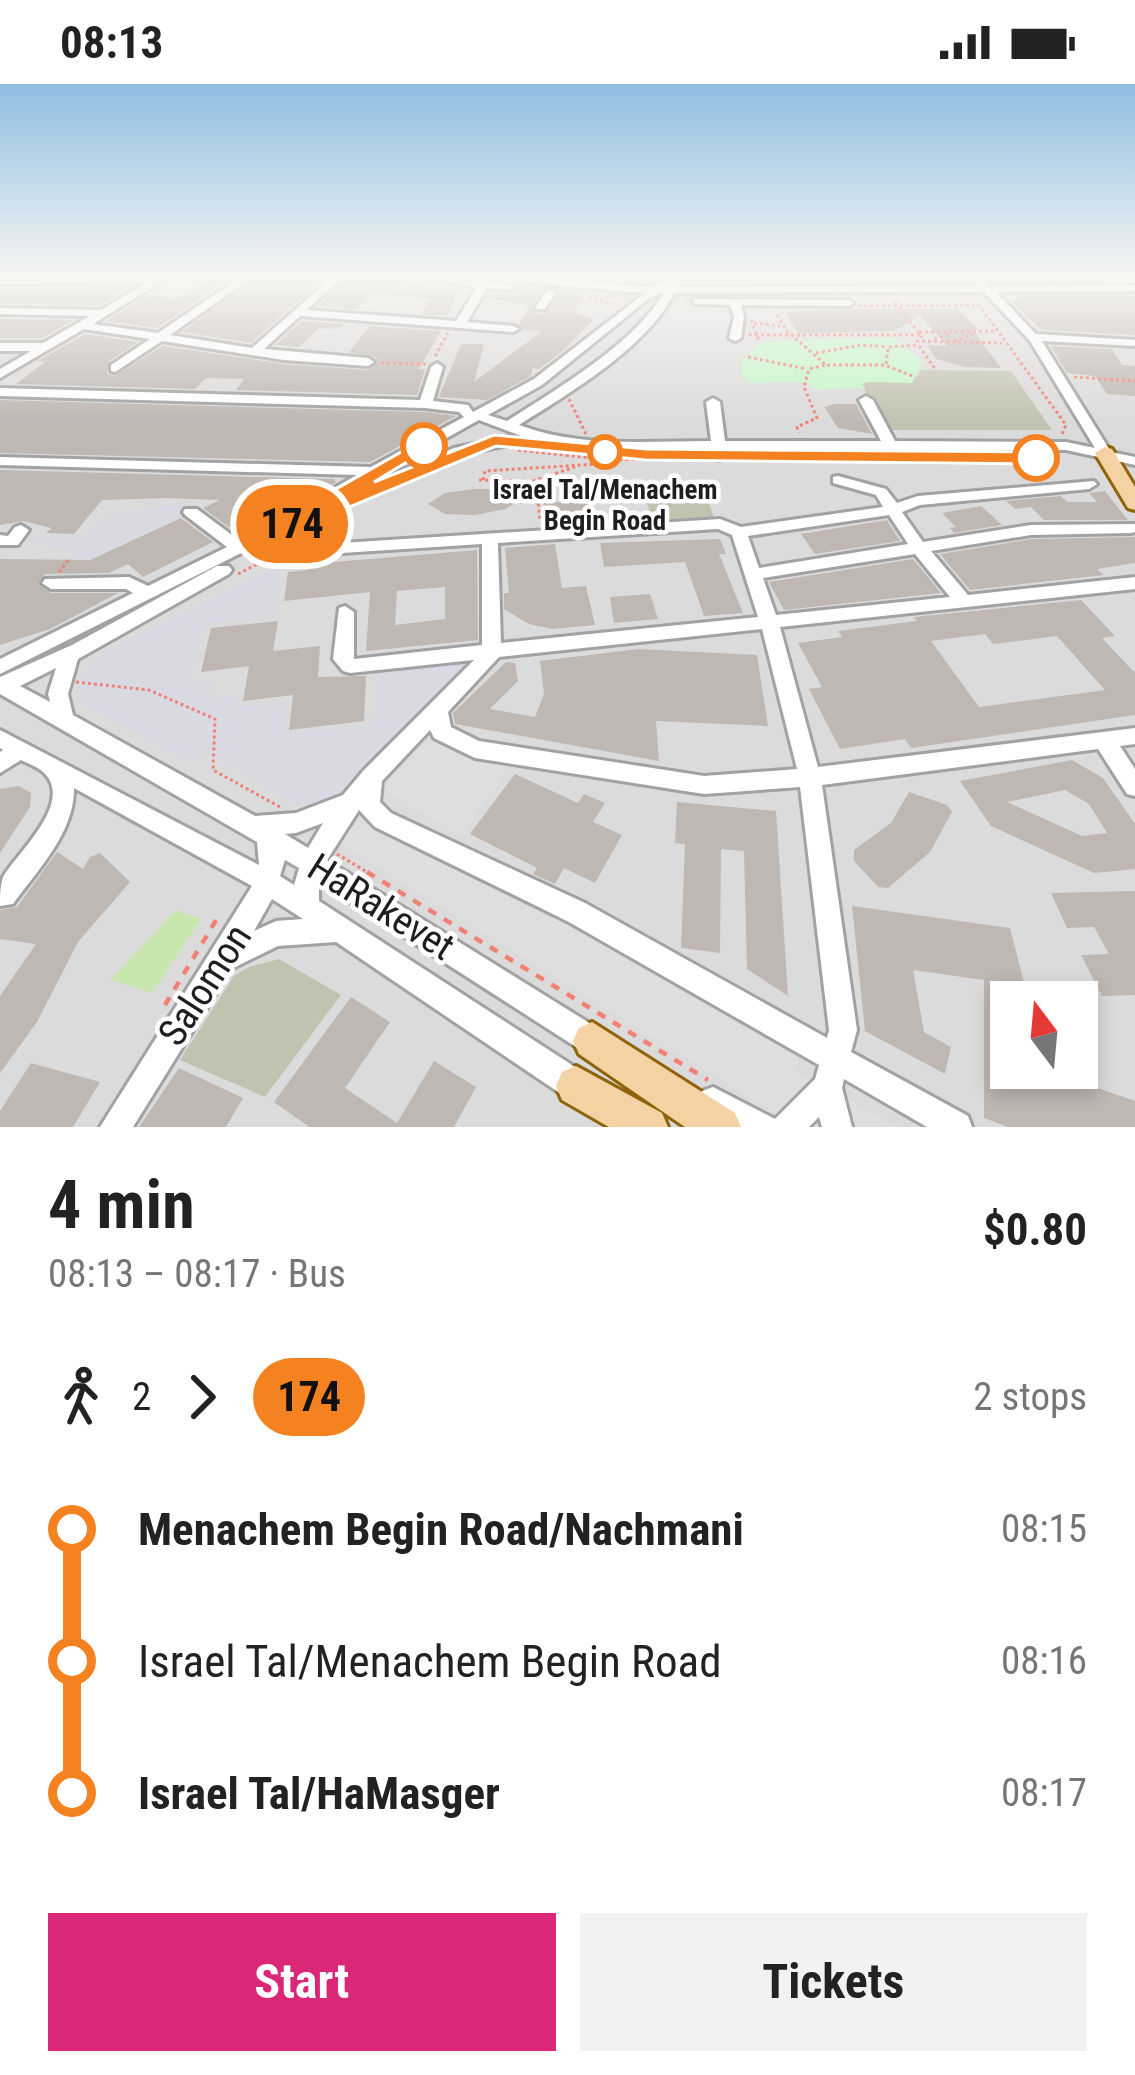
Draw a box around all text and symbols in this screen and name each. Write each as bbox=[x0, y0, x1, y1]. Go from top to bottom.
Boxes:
text: 08:13 bbox=[60, 16, 163, 69]
unlabelled marker bbox=[402, 424, 446, 468]
marker: Israel Tal/Menachem Begin Road bbox=[589, 436, 621, 468]
unlabelled marker bbox=[1014, 436, 1058, 480]
place label: Israel Tal/Menachem Begin Road bbox=[493, 474, 717, 537]
line badge: 174 bbox=[223, 485, 361, 563]
text: 174 bbox=[260, 499, 324, 548]
street label: HaRakevet bbox=[299, 844, 463, 970]
street label: Salomon bbox=[149, 916, 261, 1054]
north arrow bbox=[990, 981, 1098, 1089]
map controls bbox=[990, 981, 1098, 1089]
text: 4 min bbox=[48, 1167, 195, 1244]
text: $0.80 bbox=[983, 1203, 1087, 1256]
text: 08:13 – 08:17 · Bus bbox=[48, 1251, 346, 1297]
icon: walk bbox=[48, 1364, 114, 1430]
icon: forward bbox=[169, 1364, 235, 1430]
text: 174 bbox=[277, 1372, 341, 1421]
text: 2 bbox=[132, 1374, 151, 1420]
text: 2 stops bbox=[973, 1374, 1087, 1420]
text: Menachem Begin Road/Nachmani bbox=[138, 1503, 744, 1556]
text: 08:15 bbox=[1001, 1506, 1087, 1552]
text: Israel Tal/Menachem Begin Road bbox=[138, 1635, 721, 1688]
text: 08:16 bbox=[1001, 1638, 1087, 1684]
text: Israel Tal/HaMasger bbox=[138, 1767, 500, 1820]
text: 08:17 bbox=[1001, 1770, 1087, 1816]
button: Start bbox=[48, 1913, 556, 2051]
button: Tickets bbox=[580, 1913, 1087, 2051]

